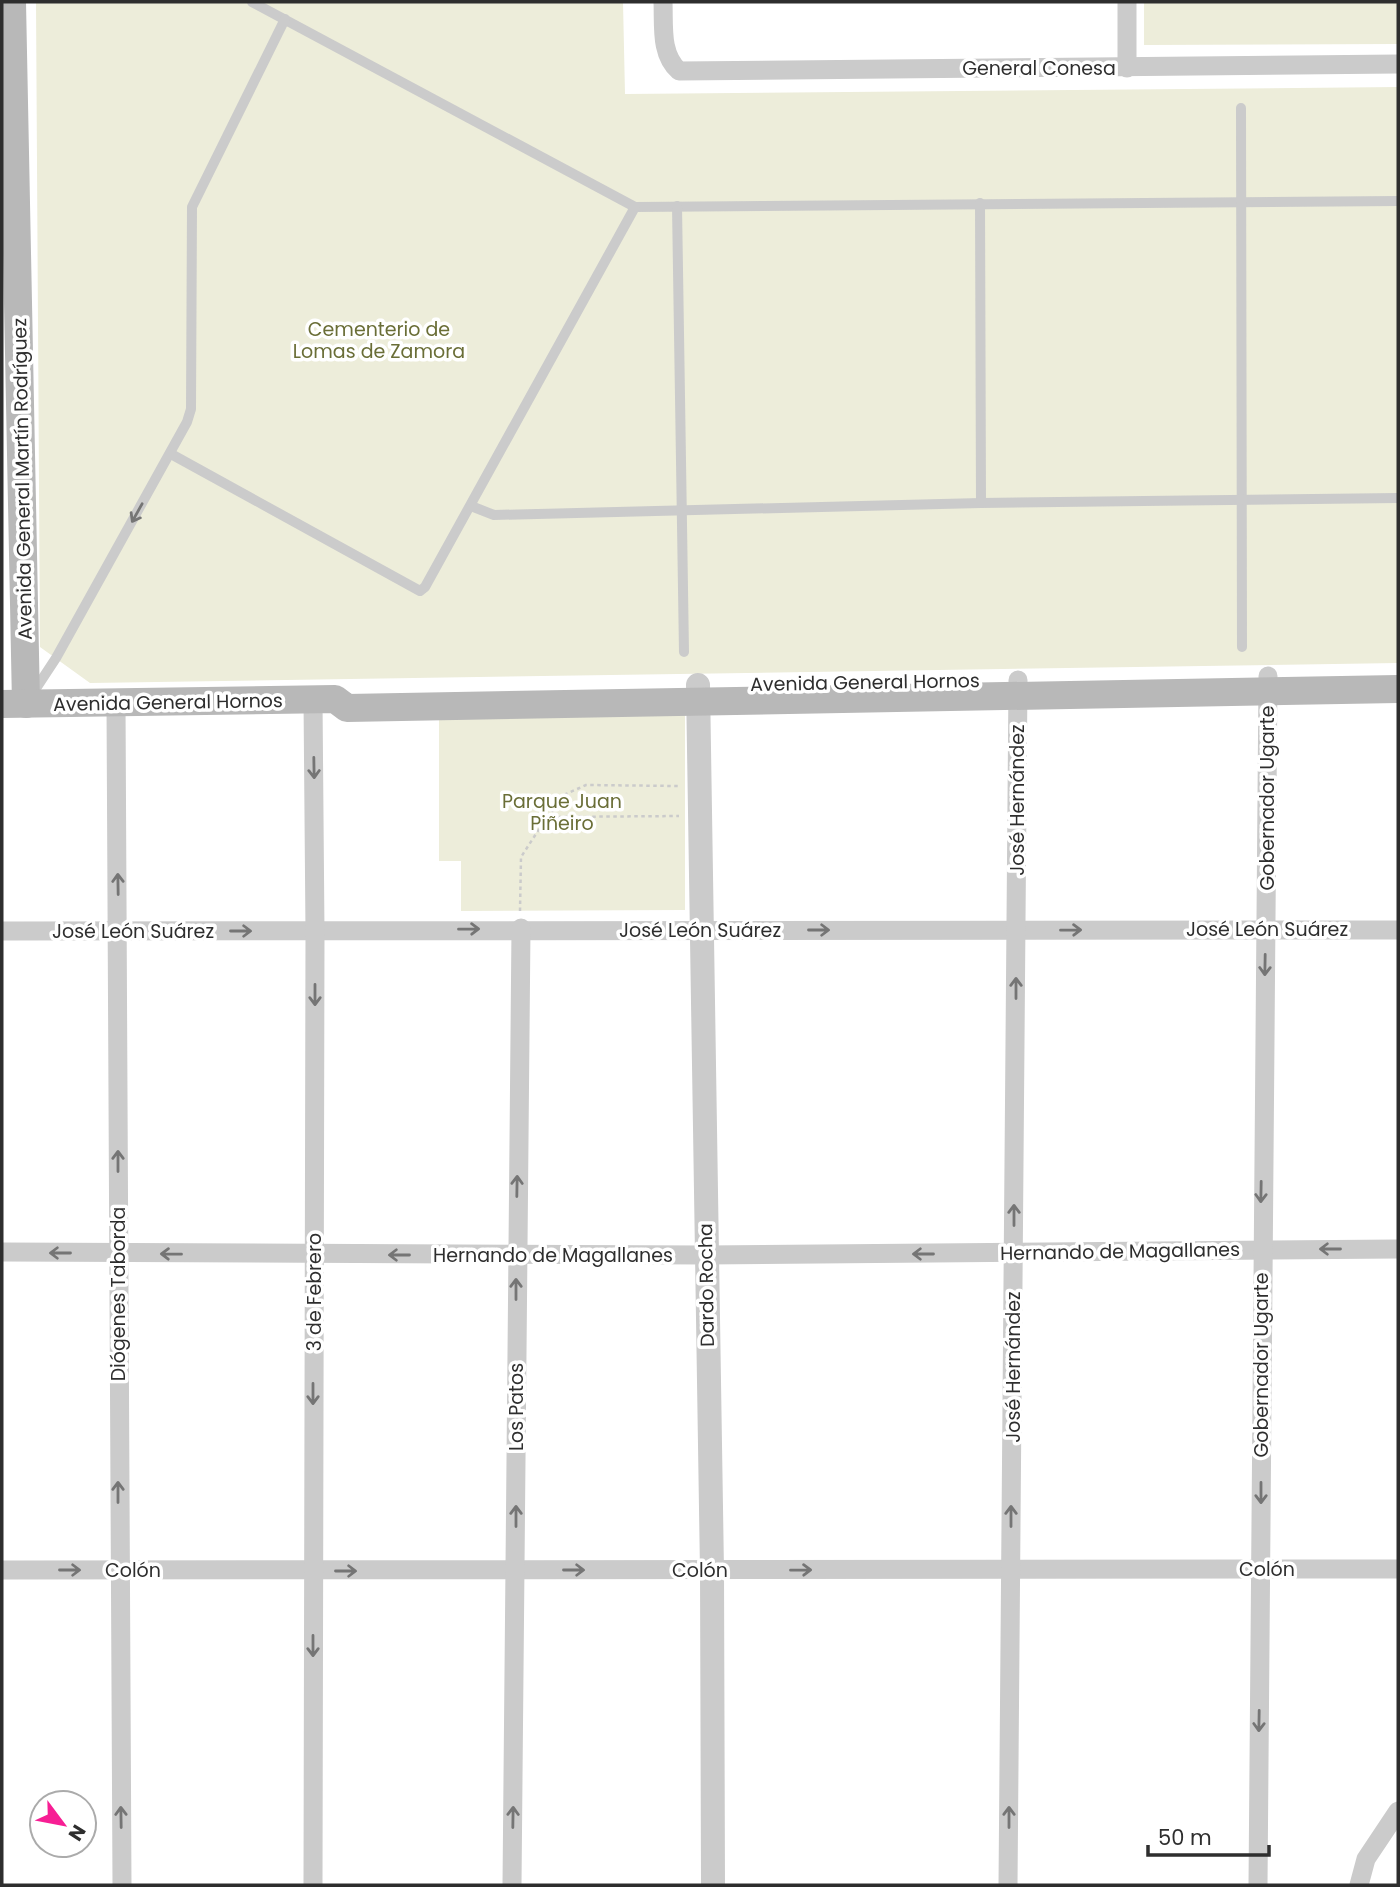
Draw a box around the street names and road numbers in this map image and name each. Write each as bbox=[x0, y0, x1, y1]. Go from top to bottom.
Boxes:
street label: General Conesa bbox=[962, 55, 1116, 82]
street label: Avenida General Martín Rodríguez bbox=[6, 318, 39, 640]
street label: Avenida General Hornos bbox=[750, 667, 980, 698]
street label: Avenida General Hornos bbox=[53, 687, 283, 718]
street label: Gobernador Ugarte bbox=[1254, 705, 1281, 891]
street label: José Hernández bbox=[1004, 724, 1031, 876]
street label: José León Suárez bbox=[1186, 916, 1348, 943]
street label: José León Suárez bbox=[619, 917, 781, 944]
street label: José León Suárez bbox=[52, 918, 214, 945]
street label: Diógenes Taborda bbox=[105, 1207, 132, 1381]
street label: Dardo Rocha bbox=[692, 1223, 721, 1347]
street label: 3 de Febrero bbox=[301, 1233, 328, 1351]
street label: Hernando de Magallanes bbox=[1000, 1236, 1240, 1267]
street label: Hernando de Magallanes bbox=[433, 1242, 673, 1269]
street label: Gobernador Ugarte bbox=[1248, 1272, 1275, 1458]
street label: José Hernández bbox=[1000, 1291, 1027, 1443]
street label: Los Patos bbox=[503, 1363, 530, 1451]
street label: Colón bbox=[1239, 1556, 1295, 1583]
street label: Colón bbox=[105, 1557, 161, 1584]
street label: Colón bbox=[672, 1557, 728, 1584]

